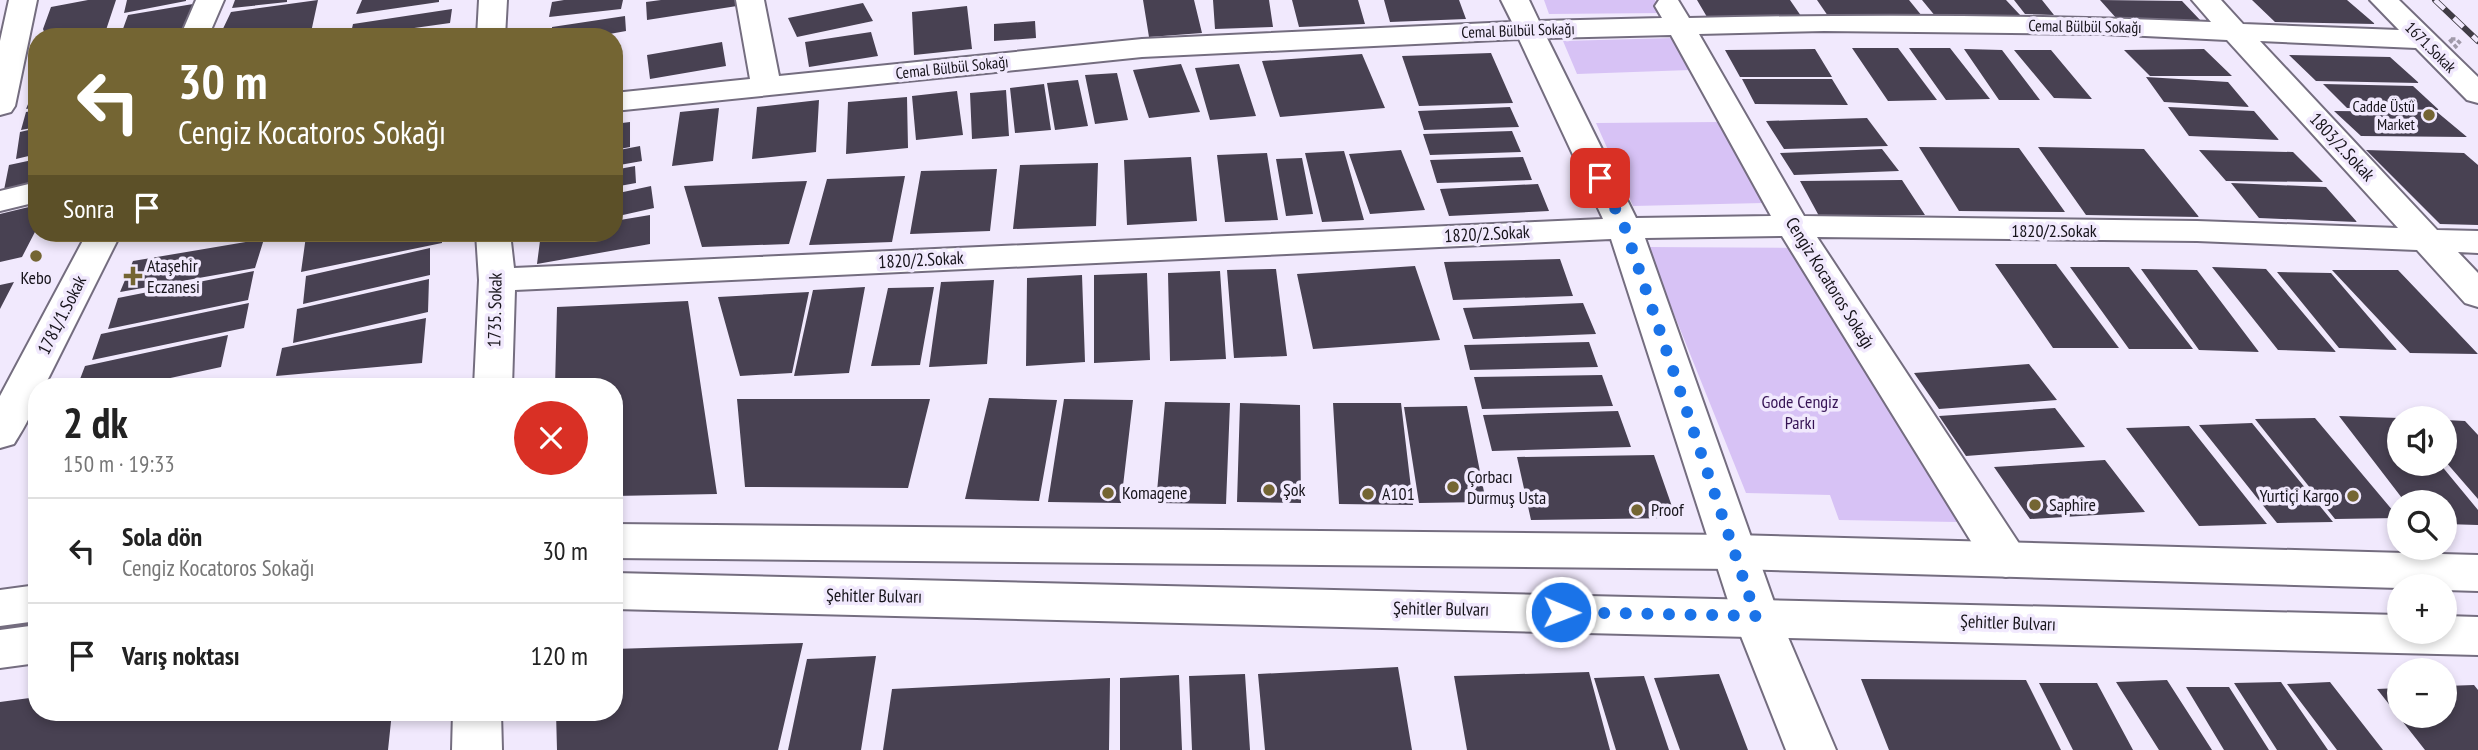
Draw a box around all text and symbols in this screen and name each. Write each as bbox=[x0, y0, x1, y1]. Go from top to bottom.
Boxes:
street label: Cemal Bülbül Sokağı bbox=[2028, 15, 2142, 37]
street label: 1671.Sokak bbox=[2401, 17, 2461, 77]
street label: Cemal Bülbül Sokağı bbox=[1461, 18, 1575, 42]
text: 30 m bbox=[178, 49, 267, 113]
street label: Cemal Bülbül Sokağı bbox=[895, 51, 1009, 83]
icon: left bbox=[63, 56, 154, 147]
place label: Cadde Üstü Market bbox=[2353, 96, 2416, 134]
street label: 1803/2.Sokak bbox=[2305, 107, 2380, 186]
marker: Cadde Üstü Market bbox=[2421, 107, 2437, 123]
text: Cengiz Kocatoros Sokağı bbox=[178, 111, 446, 153]
pin bbox=[1570, 148, 1630, 208]
icon: arrive bbox=[1581, 159, 1619, 197]
icon: arrive bbox=[128, 189, 166, 227]
text: Sonra bbox=[63, 192, 114, 225]
street label: Cengiz Kocatoros Sokağı bbox=[1781, 213, 1880, 353]
street label: 1820/2.Sokak bbox=[2011, 219, 2097, 242]
street label: 1820/2.Sokak bbox=[1444, 220, 1530, 247]
street label: 1820/2.Sokak bbox=[878, 246, 964, 273]
marker: Kebo bbox=[28, 248, 44, 264]
place label: Ataşehir Eczanesi bbox=[147, 254, 200, 298]
place label: Kebo bbox=[20, 266, 52, 289]
marker: Ataşehir Eczanesi bbox=[125, 268, 141, 284]
street label: 1781/1.Sokak bbox=[32, 271, 91, 358]
street label: 1735. Sokak bbox=[482, 272, 507, 348]
park label: Gode Cengiz Parkı bbox=[1762, 390, 1838, 434]
text: 2 dk bbox=[63, 395, 128, 450]
button: close bbox=[514, 401, 588, 475]
map controls bbox=[2387, 406, 2457, 728]
button: sound bbox=[2387, 406, 2457, 476]
text: 150 m · 19:33 bbox=[63, 449, 175, 478]
place label: Çorbacı Durmuş Usta bbox=[1467, 465, 1546, 509]
place label: Şok bbox=[1283, 478, 1305, 501]
marker: Çorbacı Durmuş Usta bbox=[1445, 479, 1461, 495]
place label: Komagene bbox=[1122, 481, 1187, 504]
marker: Şok bbox=[1261, 482, 1277, 498]
place label: A101 bbox=[1382, 482, 1415, 505]
place label: Yurtiçi Kargo bbox=[2260, 484, 2339, 507]
marker: Komagene bbox=[1100, 485, 1116, 501]
marker: A101 bbox=[1360, 486, 1376, 502]
marker: Yurtiçi Kargo bbox=[2345, 488, 2361, 504]
button: search bbox=[2387, 490, 2457, 560]
place label: Saphire bbox=[2049, 493, 2096, 516]
marker: Saphire bbox=[2027, 497, 2043, 513]
place label: Proof bbox=[1651, 498, 1685, 521]
marker: Proof bbox=[1629, 502, 1645, 518]
text: Sola dön bbox=[122, 520, 202, 553]
icon: left bbox=[63, 532, 101, 570]
text: 30 m bbox=[542, 534, 588, 567]
text: Cengiz Kocatoros Sokağı bbox=[122, 553, 315, 582]
button: + bbox=[2387, 574, 2457, 644]
position arrow bbox=[1524, 575, 1598, 649]
street label: Şehitler Bulvarı bbox=[826, 583, 922, 608]
street label: Şehitler Bulvarı bbox=[1393, 596, 1489, 621]
street label: Şehitler Bulvarı bbox=[1960, 609, 2056, 636]
icon: arrive bbox=[63, 637, 101, 675]
text: Varış noktası bbox=[122, 639, 240, 672]
text: 120 m bbox=[530, 639, 588, 672]
button: − bbox=[2387, 658, 2457, 728]

